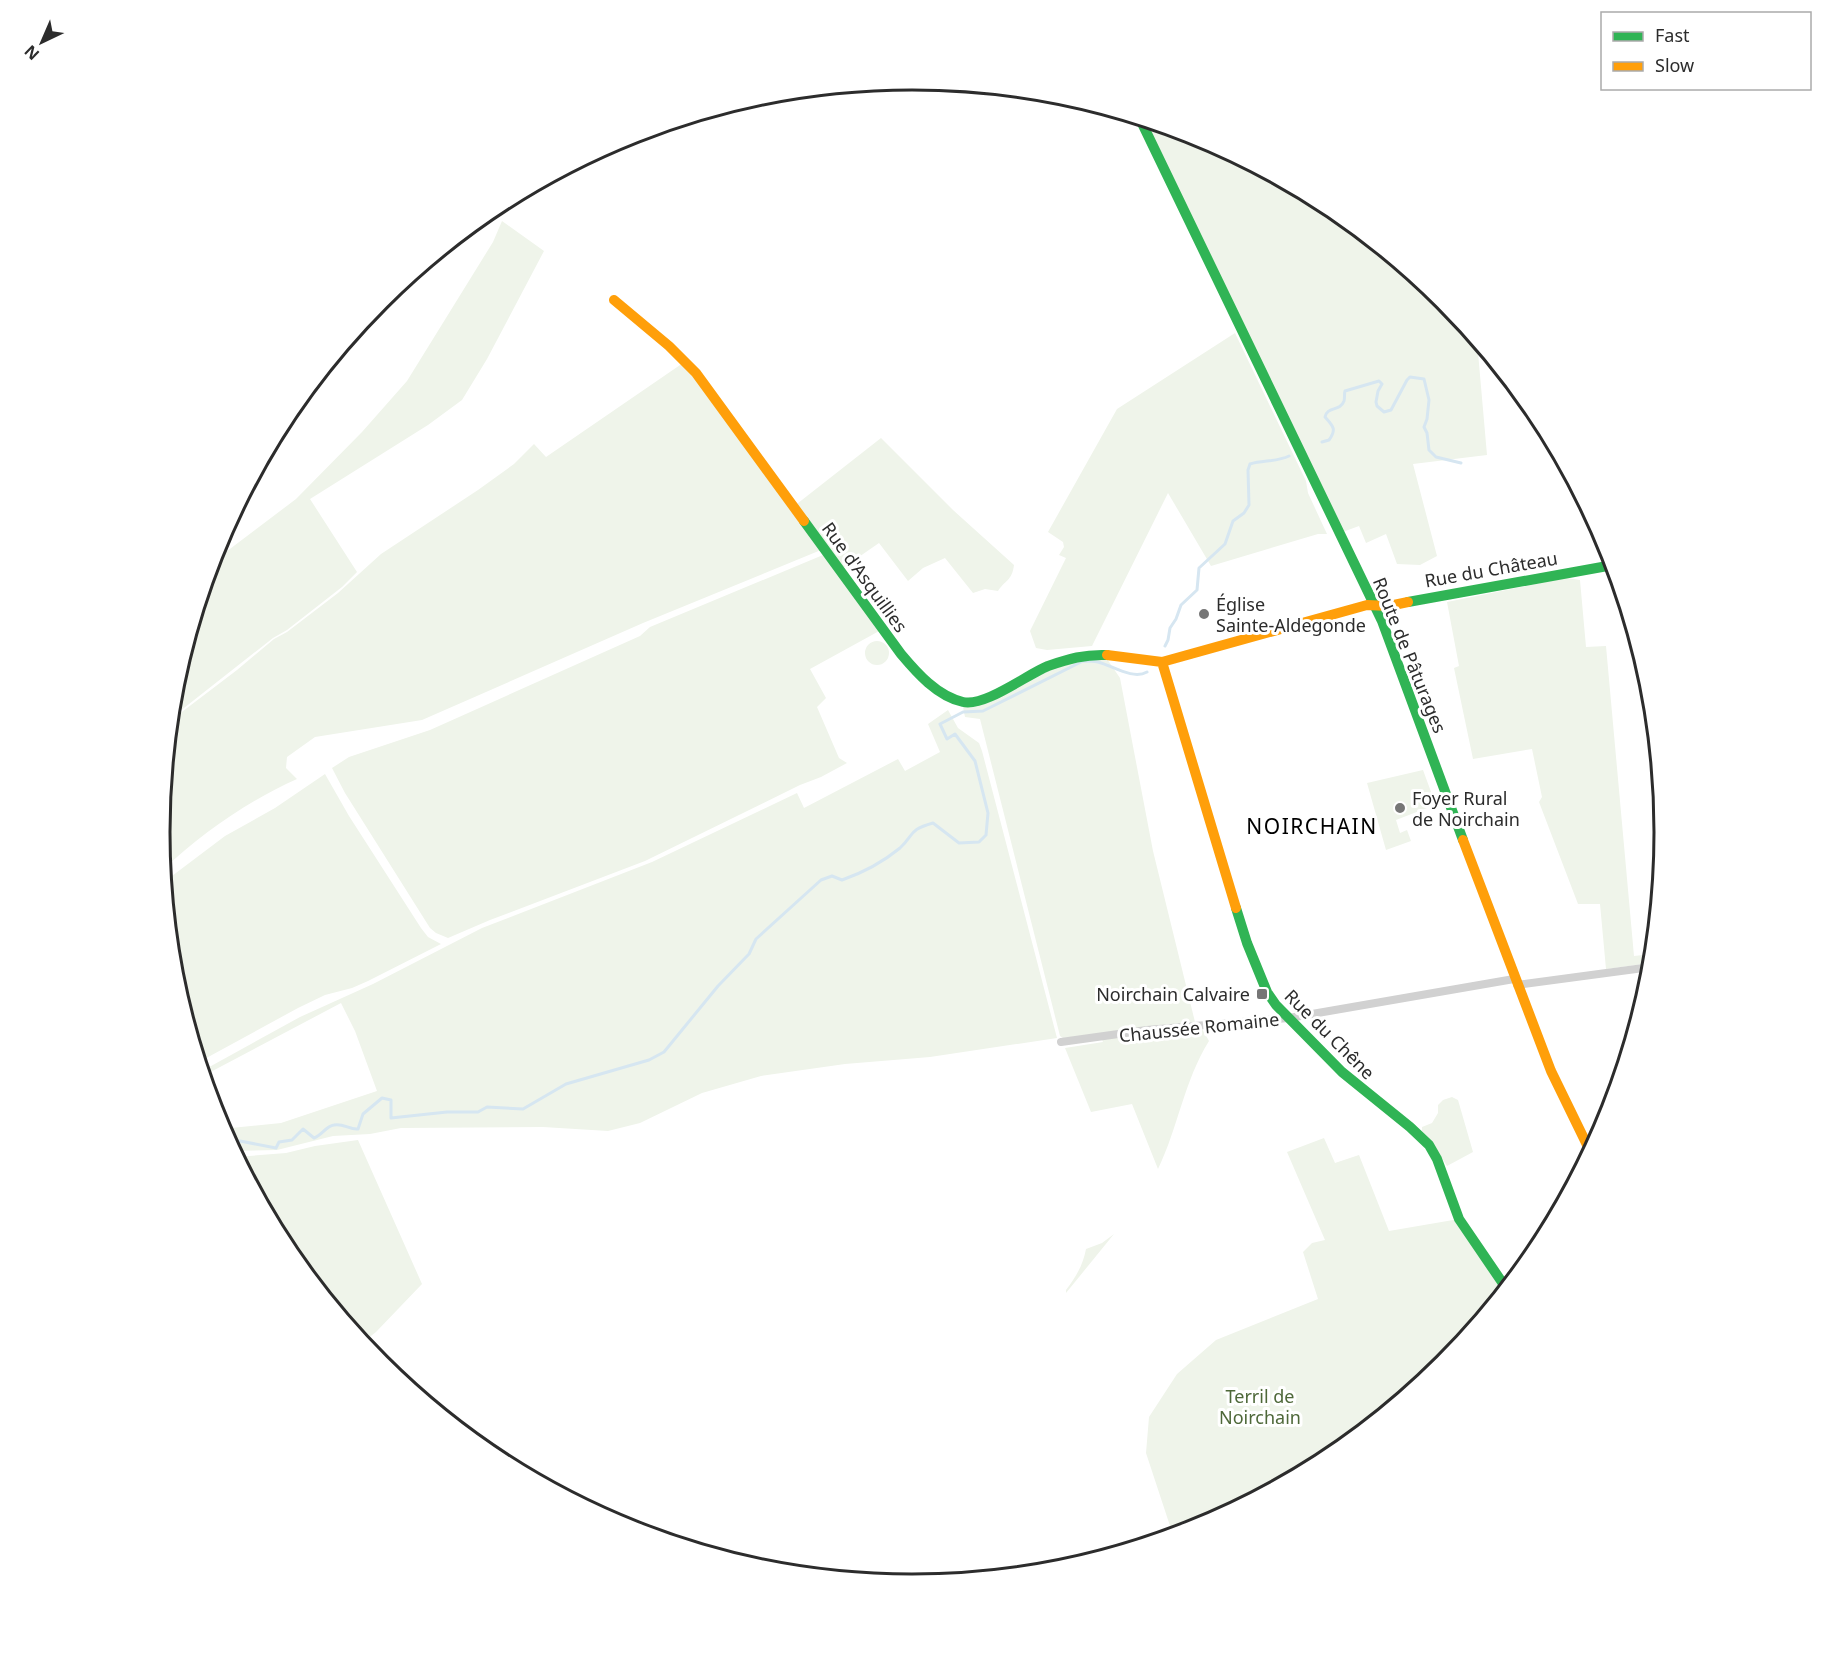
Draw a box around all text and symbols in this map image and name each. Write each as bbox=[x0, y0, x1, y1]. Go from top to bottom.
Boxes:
north arrow bbox=[12, 12, 72, 72]
legend bbox=[1601, 12, 1811, 90]
text: Fast bbox=[1655, 23, 1690, 47]
text: N bbox=[19, 40, 44, 65]
text: Slow bbox=[1655, 53, 1694, 77]
street label: Rue d'Asquillies bbox=[817, 517, 913, 637]
street label: Rue du Château bbox=[1423, 546, 1559, 592]
street label: Route de Pâturages bbox=[1368, 574, 1452, 736]
place label: Église Sainte-Aldegonde bbox=[1216, 592, 1366, 637]
marker: Église Sainte-Aldegonde bbox=[1197, 607, 1211, 621]
place label: Foyer Rural de Noirchain bbox=[1412, 786, 1520, 831]
marker: Foyer Rural de Noirchain bbox=[1393, 801, 1407, 815]
district label: NOIRCHAIN bbox=[1246, 812, 1378, 840]
place label: Noirchain Calvaire bbox=[1096, 982, 1250, 1006]
street label: Rue du Chêne bbox=[1280, 984, 1380, 1084]
marker: Noirchain Calvaire bbox=[1255, 987, 1269, 1001]
street label: Chaussée Romaine bbox=[1118, 1007, 1280, 1047]
park label: Terril de Noirchain bbox=[1219, 1384, 1301, 1429]

